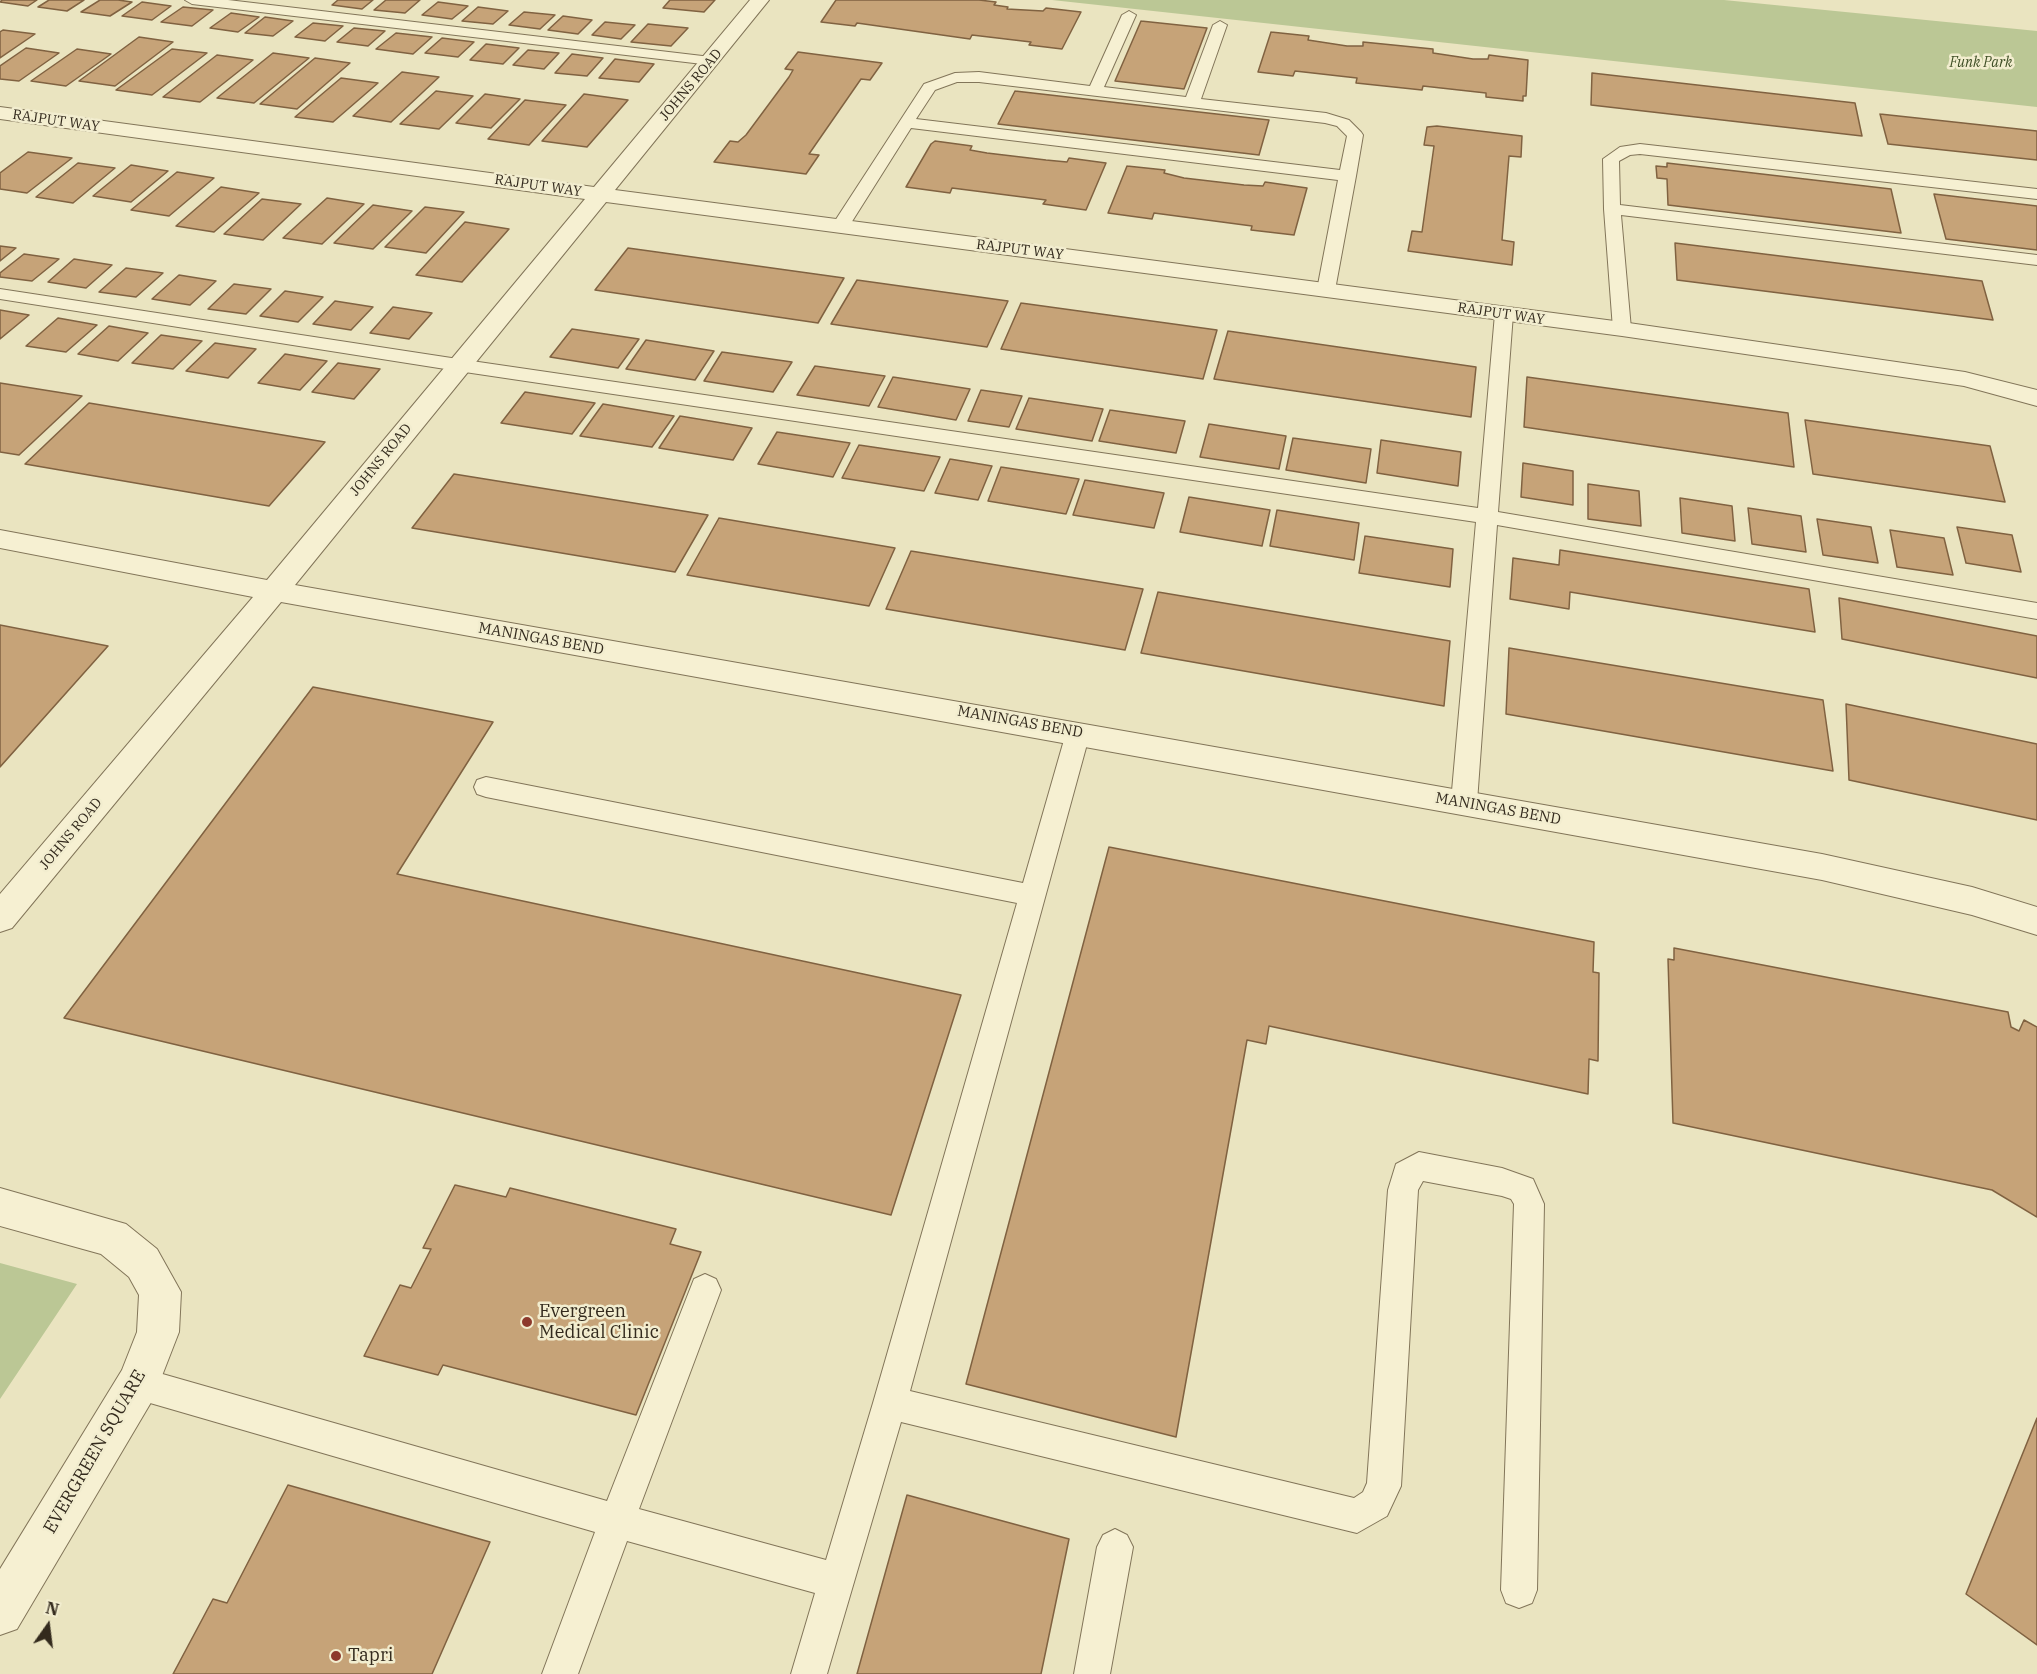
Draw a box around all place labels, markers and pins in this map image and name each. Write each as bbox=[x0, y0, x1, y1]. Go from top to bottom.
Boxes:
place label: Evergreen Medical Clinic bbox=[539, 1301, 659, 1344]
marker: Evergreen Medical Clinic bbox=[520, 1315, 534, 1329]
place label: Tapri bbox=[348, 1645, 394, 1667]
marker: Tapri bbox=[329, 1649, 343, 1663]

